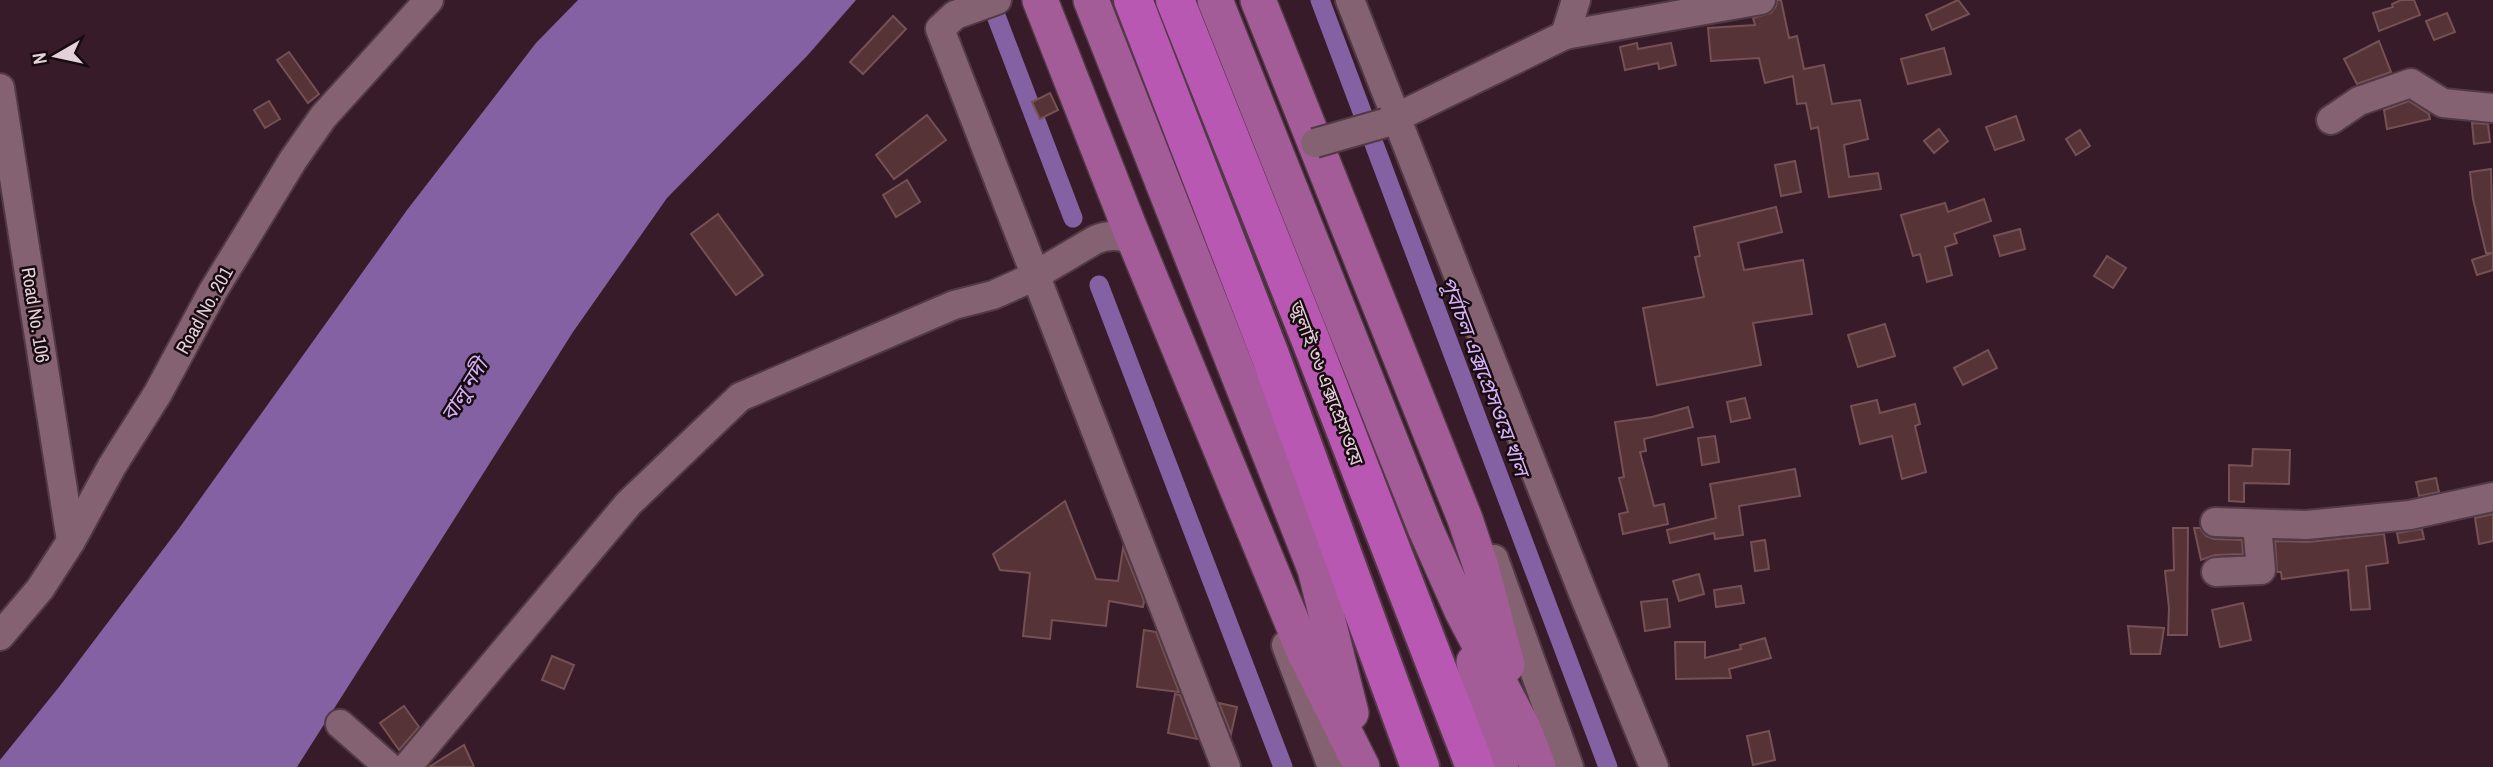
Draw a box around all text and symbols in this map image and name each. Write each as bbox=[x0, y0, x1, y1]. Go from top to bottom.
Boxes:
north arrow bbox=[21, 21, 91, 91]
text: N bbox=[25, 51, 53, 66]
street label: Road No. 201 bbox=[169, 261, 239, 358]
street label: Road No. 106 bbox=[16, 265, 56, 365]
water label: পূর্বাচল এক্সপ্রেসওয়ে খাল bbox=[1434, 272, 1538, 483]
street label: জুলাই ৩৬ এক্সপ্রেসওয়ে bbox=[1283, 296, 1371, 470]
water label: বালু নদী bbox=[434, 350, 497, 427]

